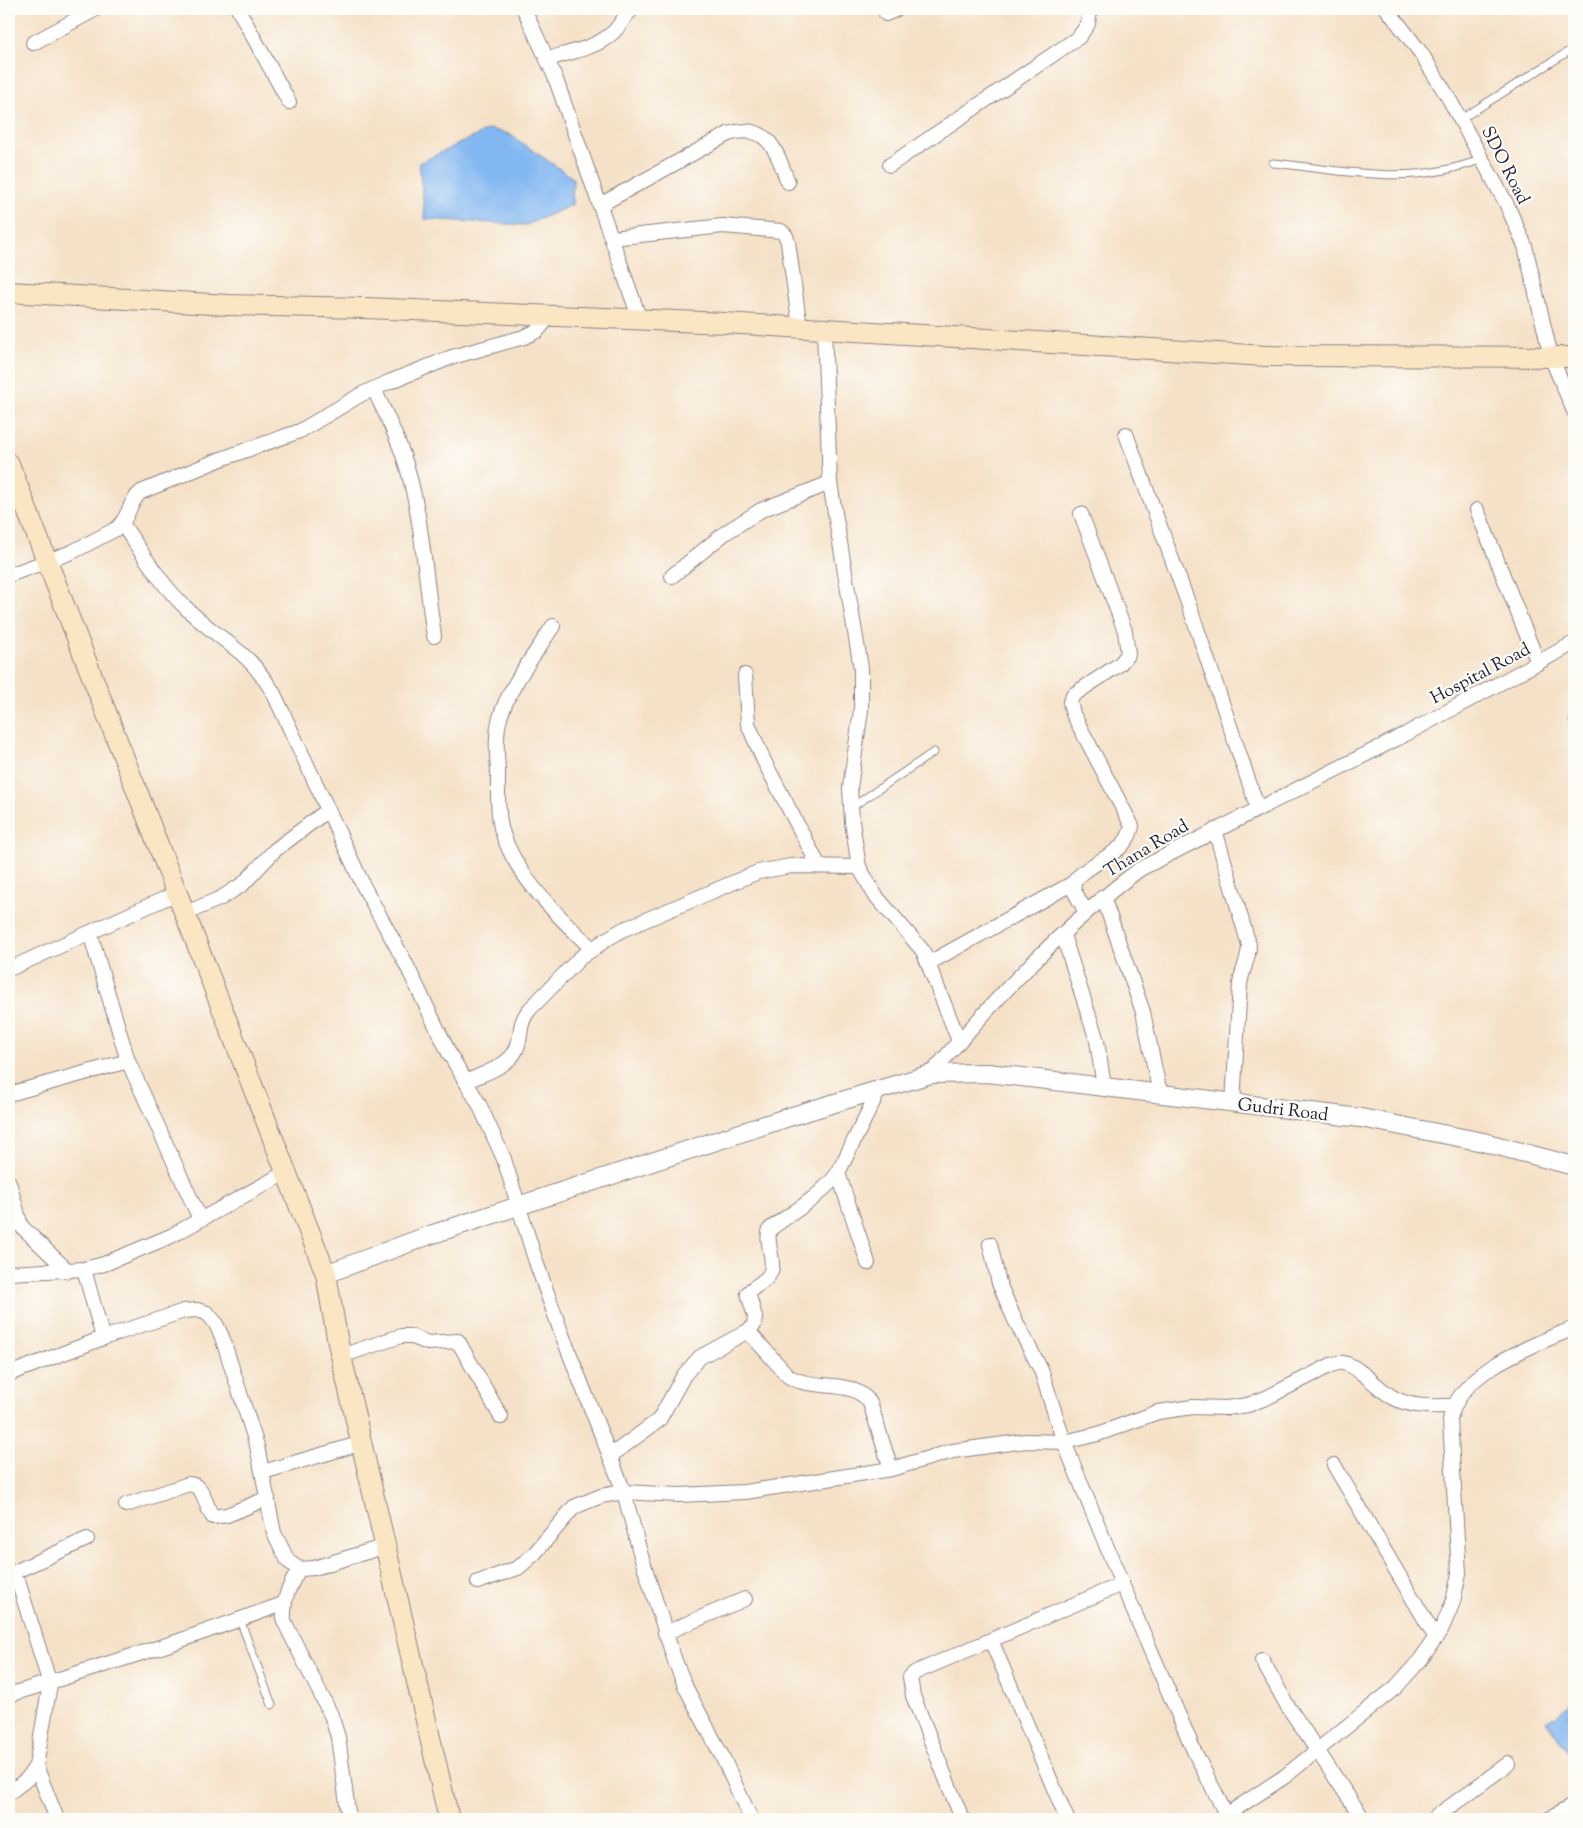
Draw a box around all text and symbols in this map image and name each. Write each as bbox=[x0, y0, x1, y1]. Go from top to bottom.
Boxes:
street label: SDO Road bbox=[1473, 122, 1535, 210]
street label: Hospital Road bbox=[1426, 637, 1536, 712]
street label: Thana Road bbox=[1100, 814, 1194, 885]
street label: Gudri Road bbox=[1236, 1093, 1330, 1129]

